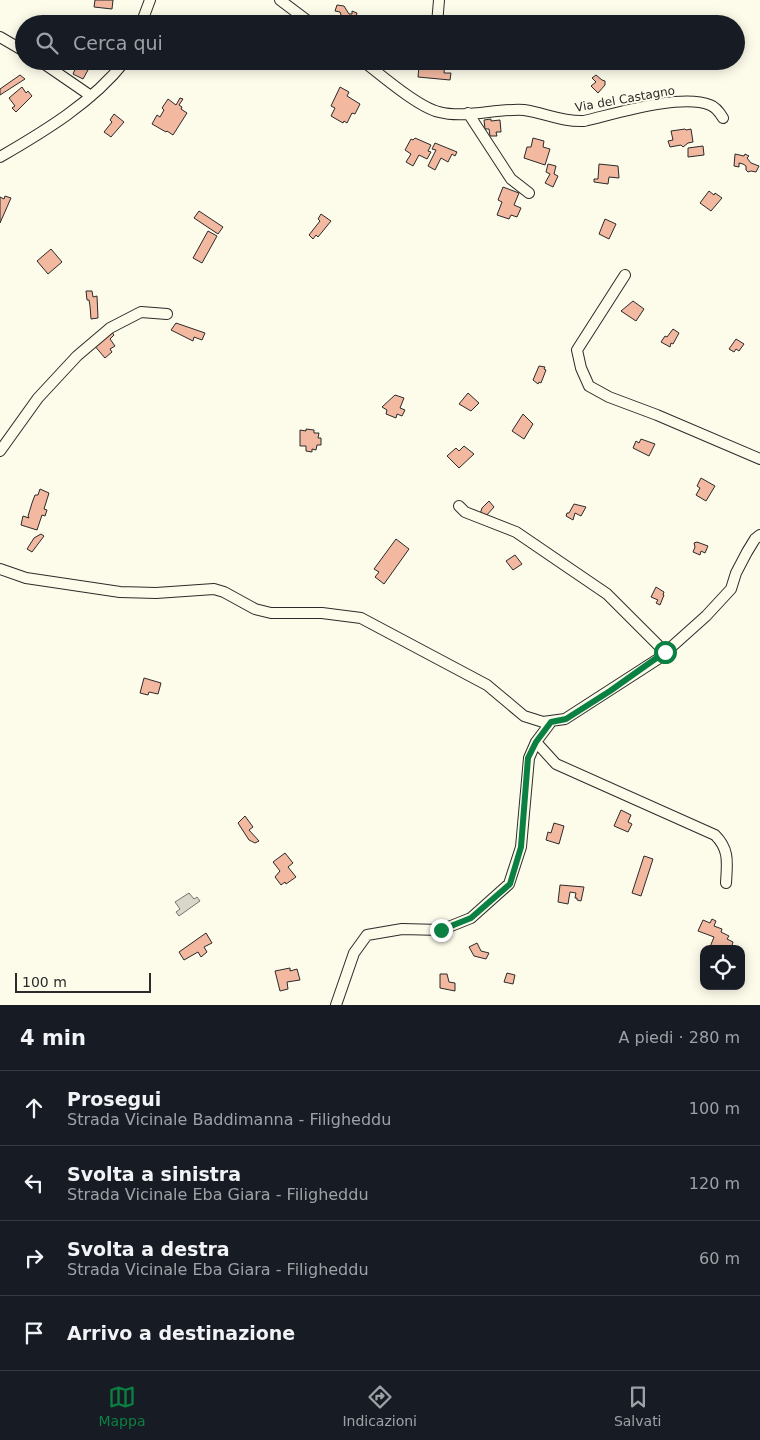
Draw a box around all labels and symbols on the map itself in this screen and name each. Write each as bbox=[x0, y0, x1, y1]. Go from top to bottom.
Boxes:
street label: Via del Castagno bbox=[574, 83, 676, 115]
route start bbox=[654, 641, 677, 664]
route end bbox=[430, 919, 453, 942]
scale bar bbox=[15, 970, 151, 993]

